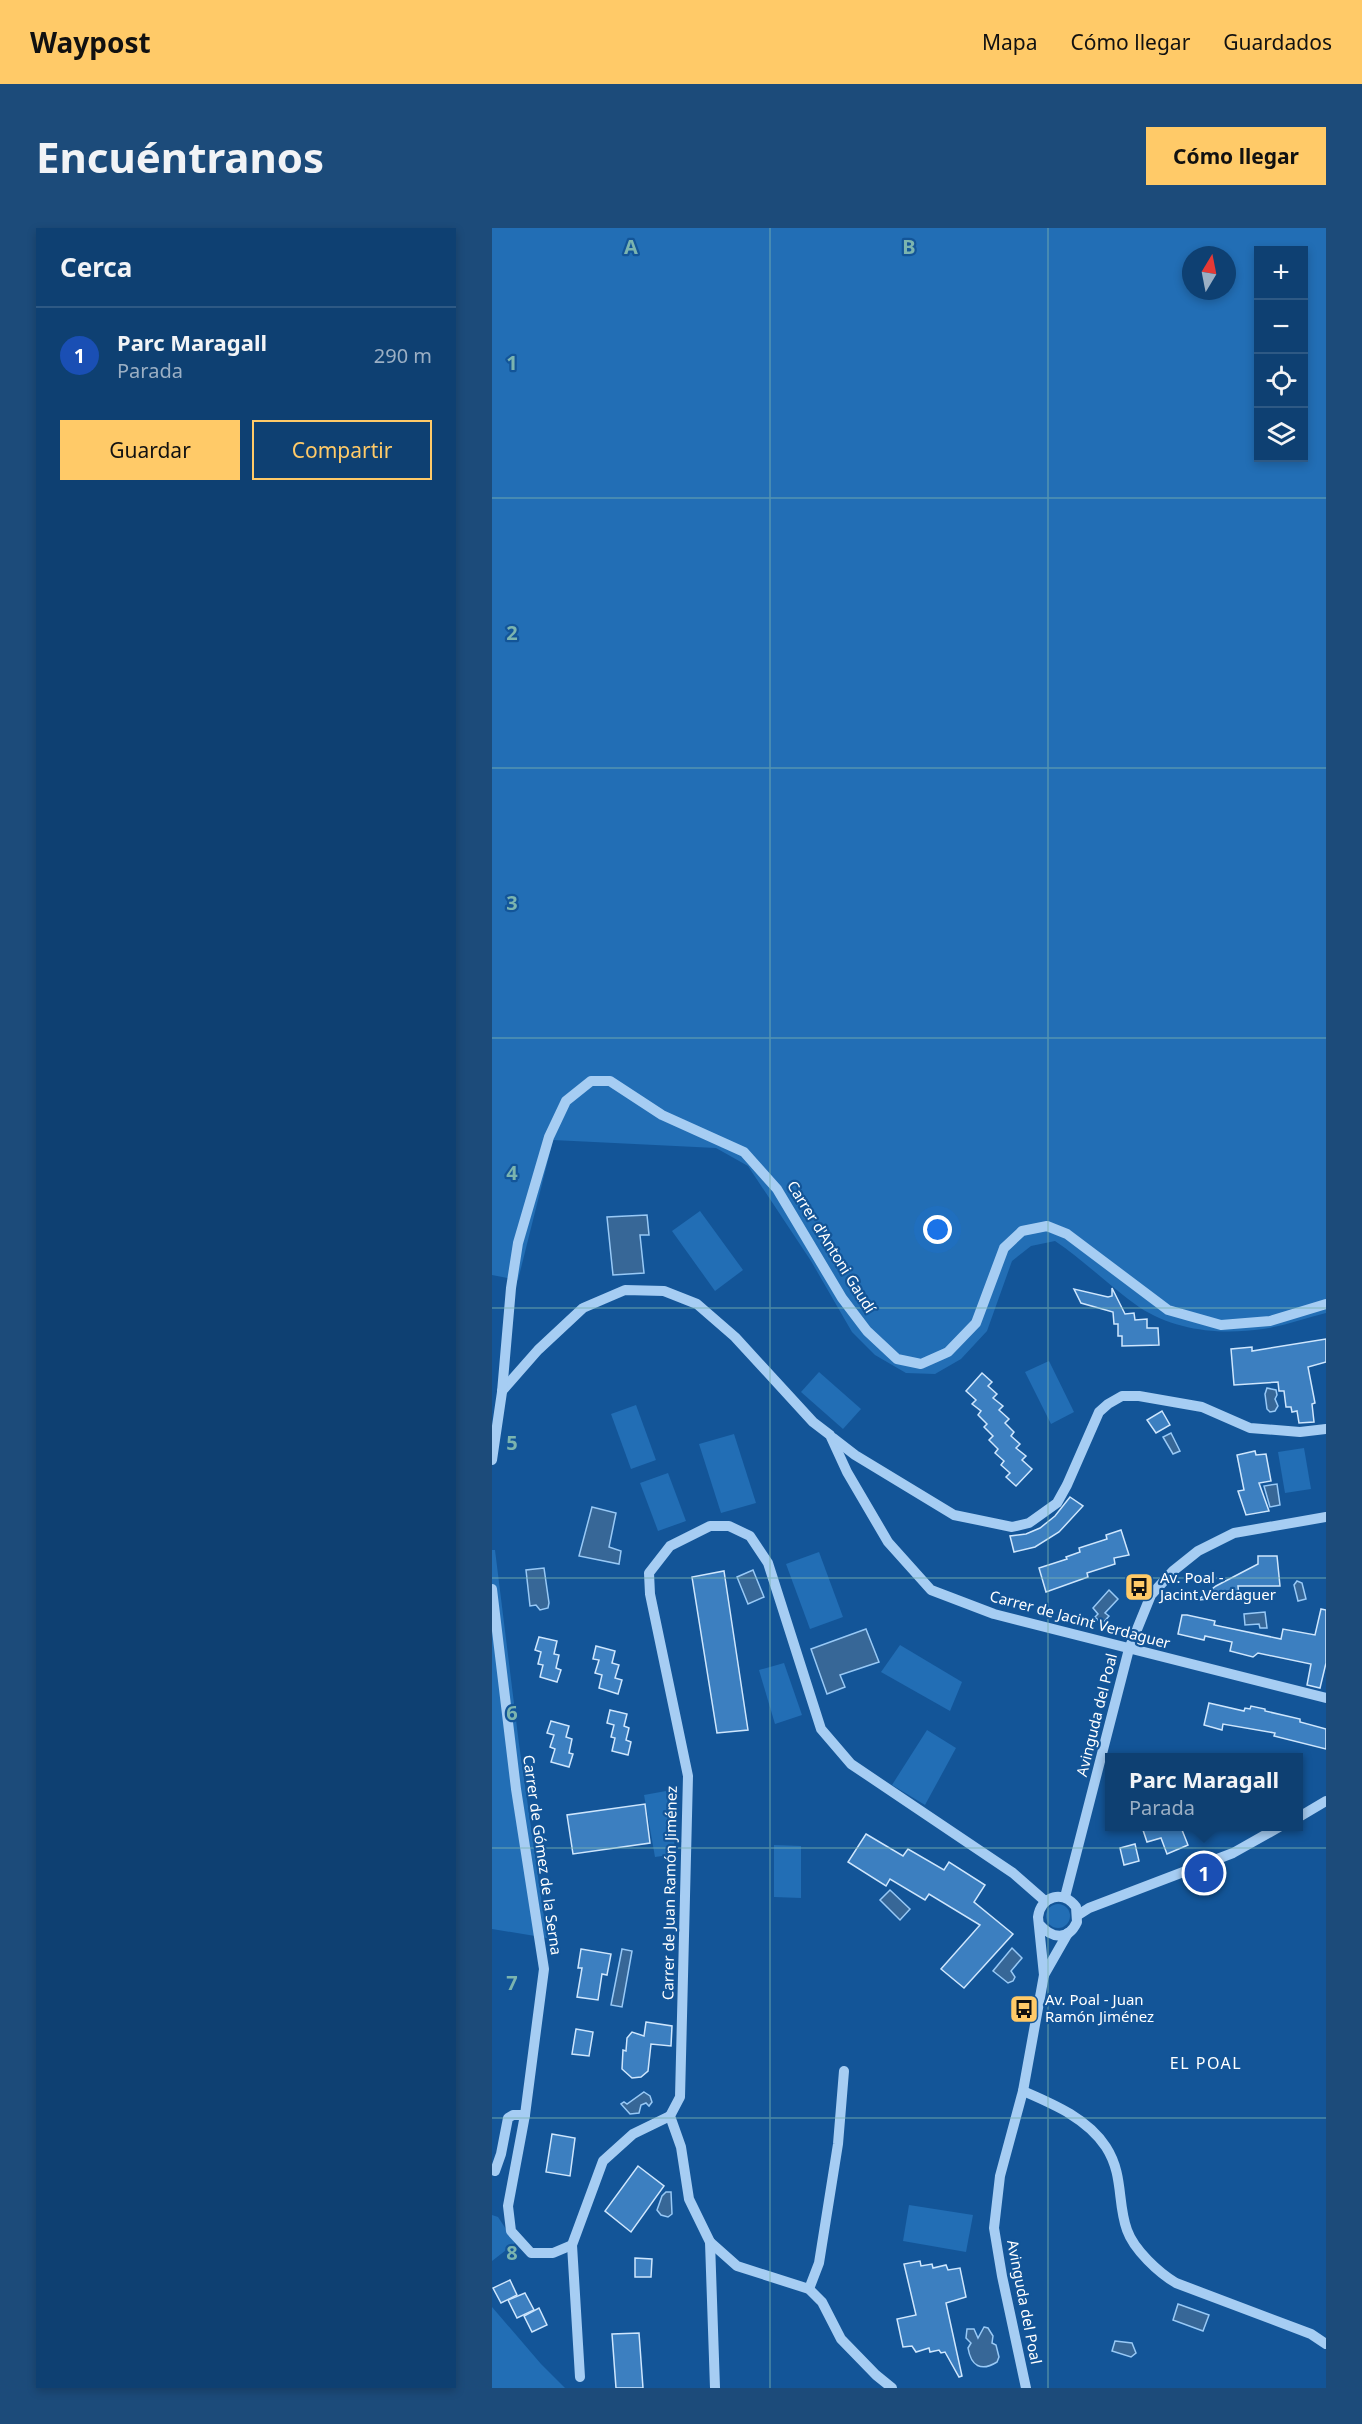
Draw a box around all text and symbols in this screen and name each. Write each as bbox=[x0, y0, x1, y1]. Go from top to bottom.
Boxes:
text: Waypost bbox=[30, 23, 151, 61]
text: Mapa bbox=[982, 28, 1037, 56]
text: Cómo llegar bbox=[1070, 28, 1190, 56]
text: Guardados bbox=[1223, 28, 1332, 56]
button: Cómo llegar bbox=[1146, 127, 1326, 185]
text: Encuéntranos bbox=[36, 128, 324, 185]
text: A bbox=[624, 233, 638, 260]
text: B bbox=[902, 233, 916, 260]
north arrow bbox=[1182, 246, 1236, 300]
map controls bbox=[1254, 246, 1308, 462]
button: + bbox=[1254, 246, 1308, 300]
text: Cerca bbox=[60, 249, 132, 285]
button: − bbox=[1254, 300, 1308, 354]
text: Parc Maragall bbox=[117, 327, 267, 357]
text: 1 bbox=[74, 342, 85, 369]
text: 290 m bbox=[374, 342, 432, 369]
text: 1 bbox=[506, 349, 518, 376]
button: locate bbox=[1254, 354, 1308, 408]
text: Parada bbox=[117, 357, 183, 384]
button: layers bbox=[1254, 408, 1308, 462]
button: Guardar bbox=[60, 420, 240, 480]
button: Compartir bbox=[252, 420, 432, 480]
text: 2 bbox=[506, 619, 518, 646]
text: 3 bbox=[506, 889, 518, 916]
text: 4 bbox=[506, 1159, 518, 1186]
street label: Carrer d'Antoni Gaudí bbox=[783, 1177, 881, 1317]
your location bbox=[923, 1215, 952, 1244]
text: 5 bbox=[506, 1429, 518, 1456]
place label: Av. Poal - Jacint Verdaguer bbox=[1158, 1567, 1276, 1604]
bus stop icon: Av. Poal - Jacint Verdaguer bbox=[1123, 1571, 1155, 1603]
street label: Carrer de Jacint Verdaguer bbox=[988, 1585, 1173, 1653]
street label: Avinguda del Poal bbox=[1071, 1651, 1121, 1778]
text: 6 bbox=[506, 1699, 518, 1726]
popup bbox=[1105, 1753, 1303, 1831]
street label: Carrer de Gómez de la Serna bbox=[519, 1754, 567, 1956]
text: Parc Maragall bbox=[1129, 1764, 1279, 1794]
street label: Carrer de Juan Ramón Jiménez bbox=[657, 1786, 681, 2000]
text: Parada bbox=[1129, 1794, 1195, 1821]
pin: 1 bbox=[1184, 1850, 1224, 1896]
text: 7 bbox=[506, 1969, 518, 1996]
place label: Av. Poal - Juan Ramón Jiménez bbox=[1045, 1989, 1154, 2026]
bus stop icon: Av. Poal - Juan Ramón Jiménez bbox=[1008, 1993, 1040, 2025]
district label: EL POAL bbox=[1170, 2052, 1242, 2074]
street label: Avinguda del Poal bbox=[1003, 2238, 1047, 2366]
text: 8 bbox=[506, 2239, 518, 2266]

